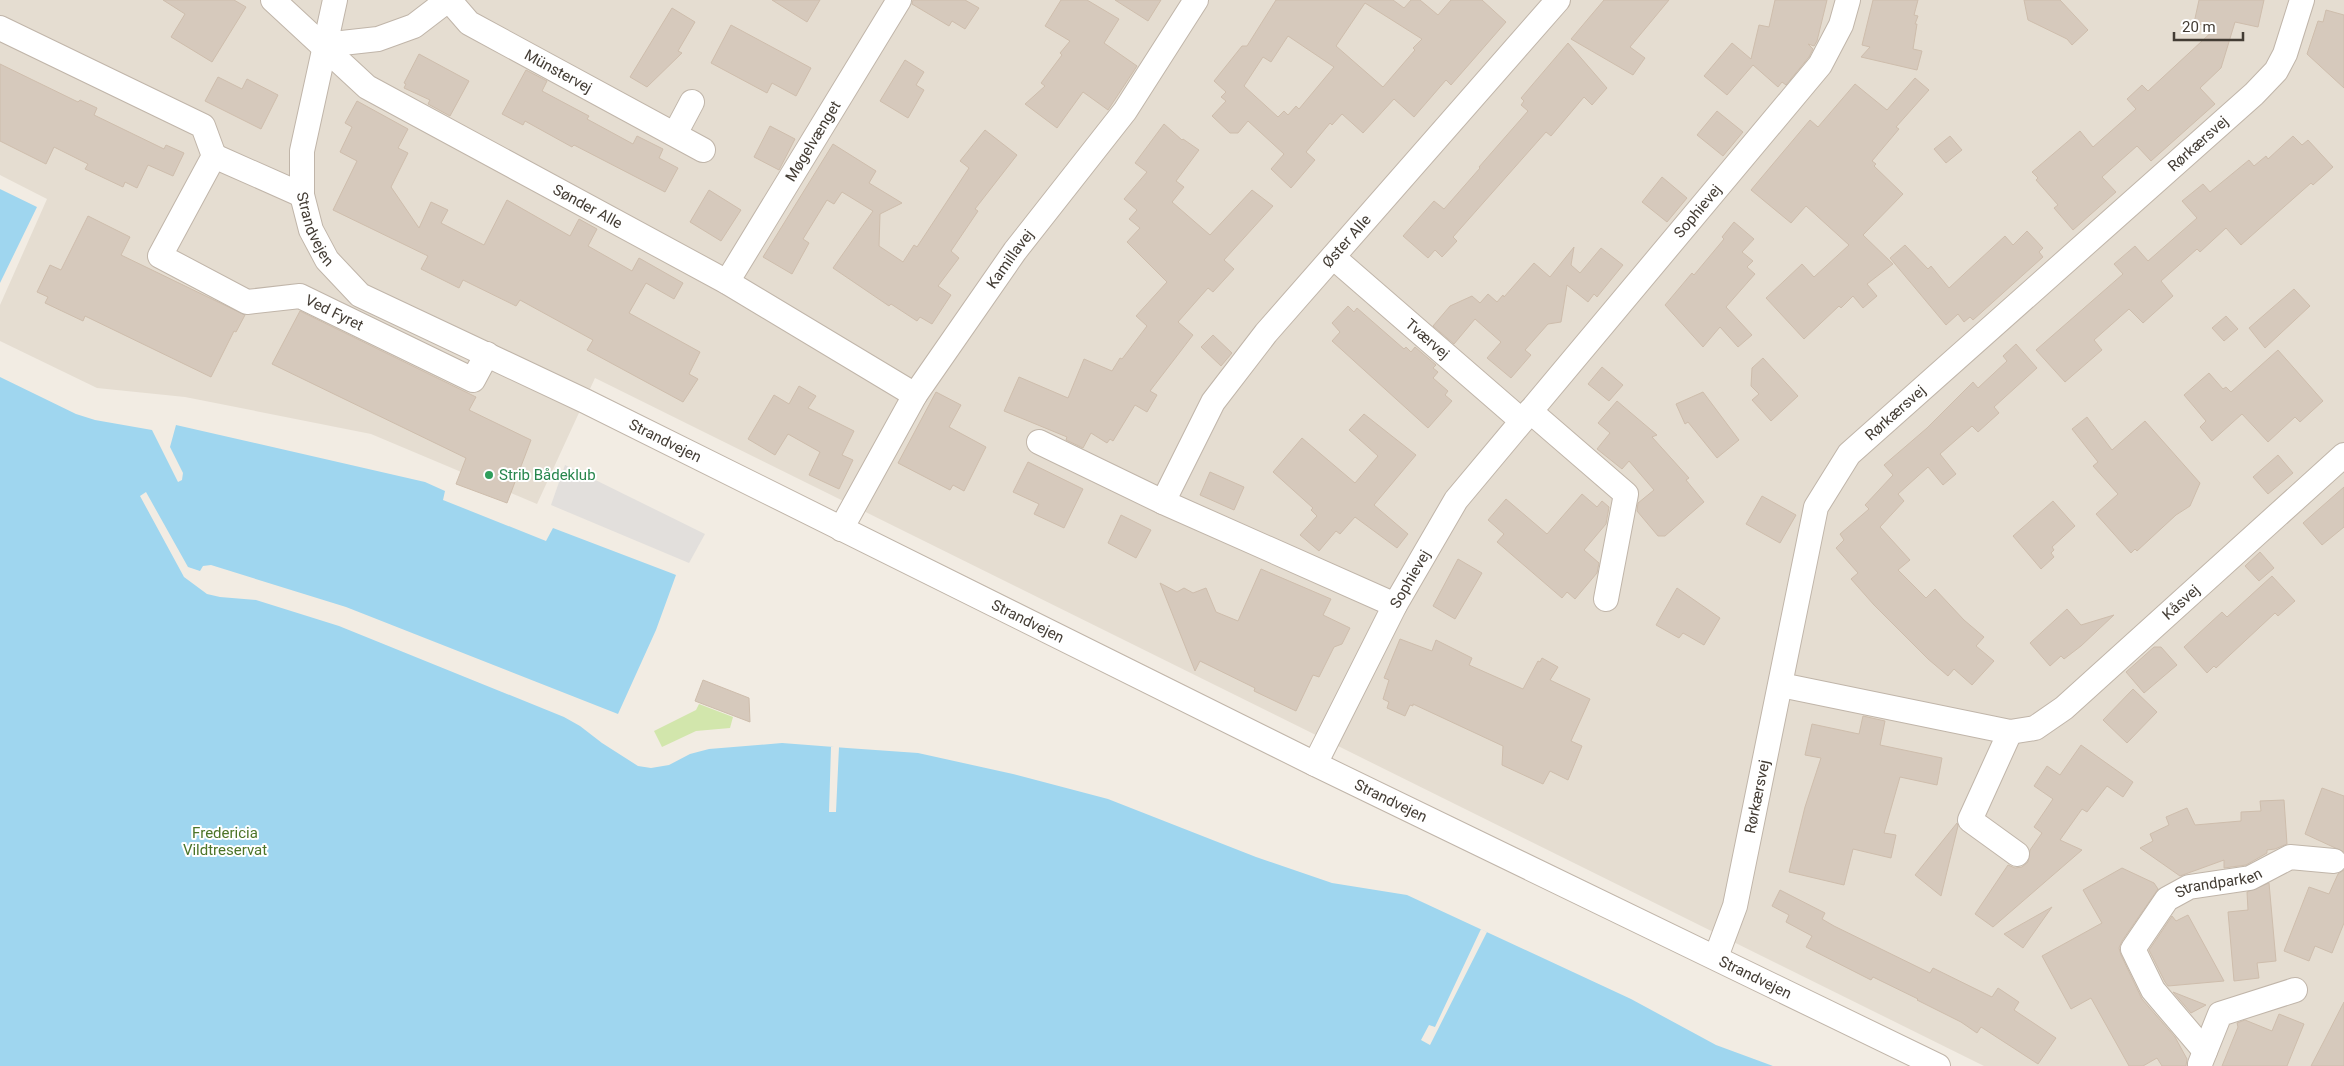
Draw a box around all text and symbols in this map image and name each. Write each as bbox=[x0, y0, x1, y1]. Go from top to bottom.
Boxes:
scale bar bbox=[2174, 10, 2243, 42]
text: 20 m bbox=[2182, 18, 2216, 36]
street label: Münstervej bbox=[521, 46, 595, 97]
street label: Møgelvænget bbox=[781, 97, 844, 185]
street label: Rørkærsvej bbox=[2164, 112, 2232, 175]
street label: Sønder Alle bbox=[550, 180, 625, 233]
street label: Sophievej bbox=[1670, 181, 1725, 242]
street label: Strandvejen bbox=[293, 190, 337, 270]
street label: Øster Alle bbox=[1318, 211, 1375, 271]
street label: Kamillavej bbox=[983, 226, 1037, 292]
street label: Ved Fyret bbox=[302, 291, 366, 334]
street label: Tværvej bbox=[1402, 315, 1453, 363]
street label: Rørkærsvej bbox=[1861, 381, 1929, 444]
street label: Strandvejen bbox=[626, 415, 704, 466]
place label: Strib Bådeklub bbox=[499, 466, 596, 484]
marker: Strib Bådeklub bbox=[483, 469, 495, 481]
street label: Sophievej bbox=[1386, 547, 1434, 611]
street label: Kåsvej bbox=[2159, 581, 2203, 624]
street label: Strandvejen bbox=[989, 596, 1067, 647]
street label: Rørkærsvej bbox=[1741, 758, 1773, 835]
street label: Strandvejen bbox=[1351, 775, 1430, 826]
park label: Fredericia Vildtreservat bbox=[183, 824, 267, 859]
street label: Strandparken bbox=[2172, 864, 2265, 902]
street label: Strandvejen bbox=[1716, 952, 1794, 1003]

